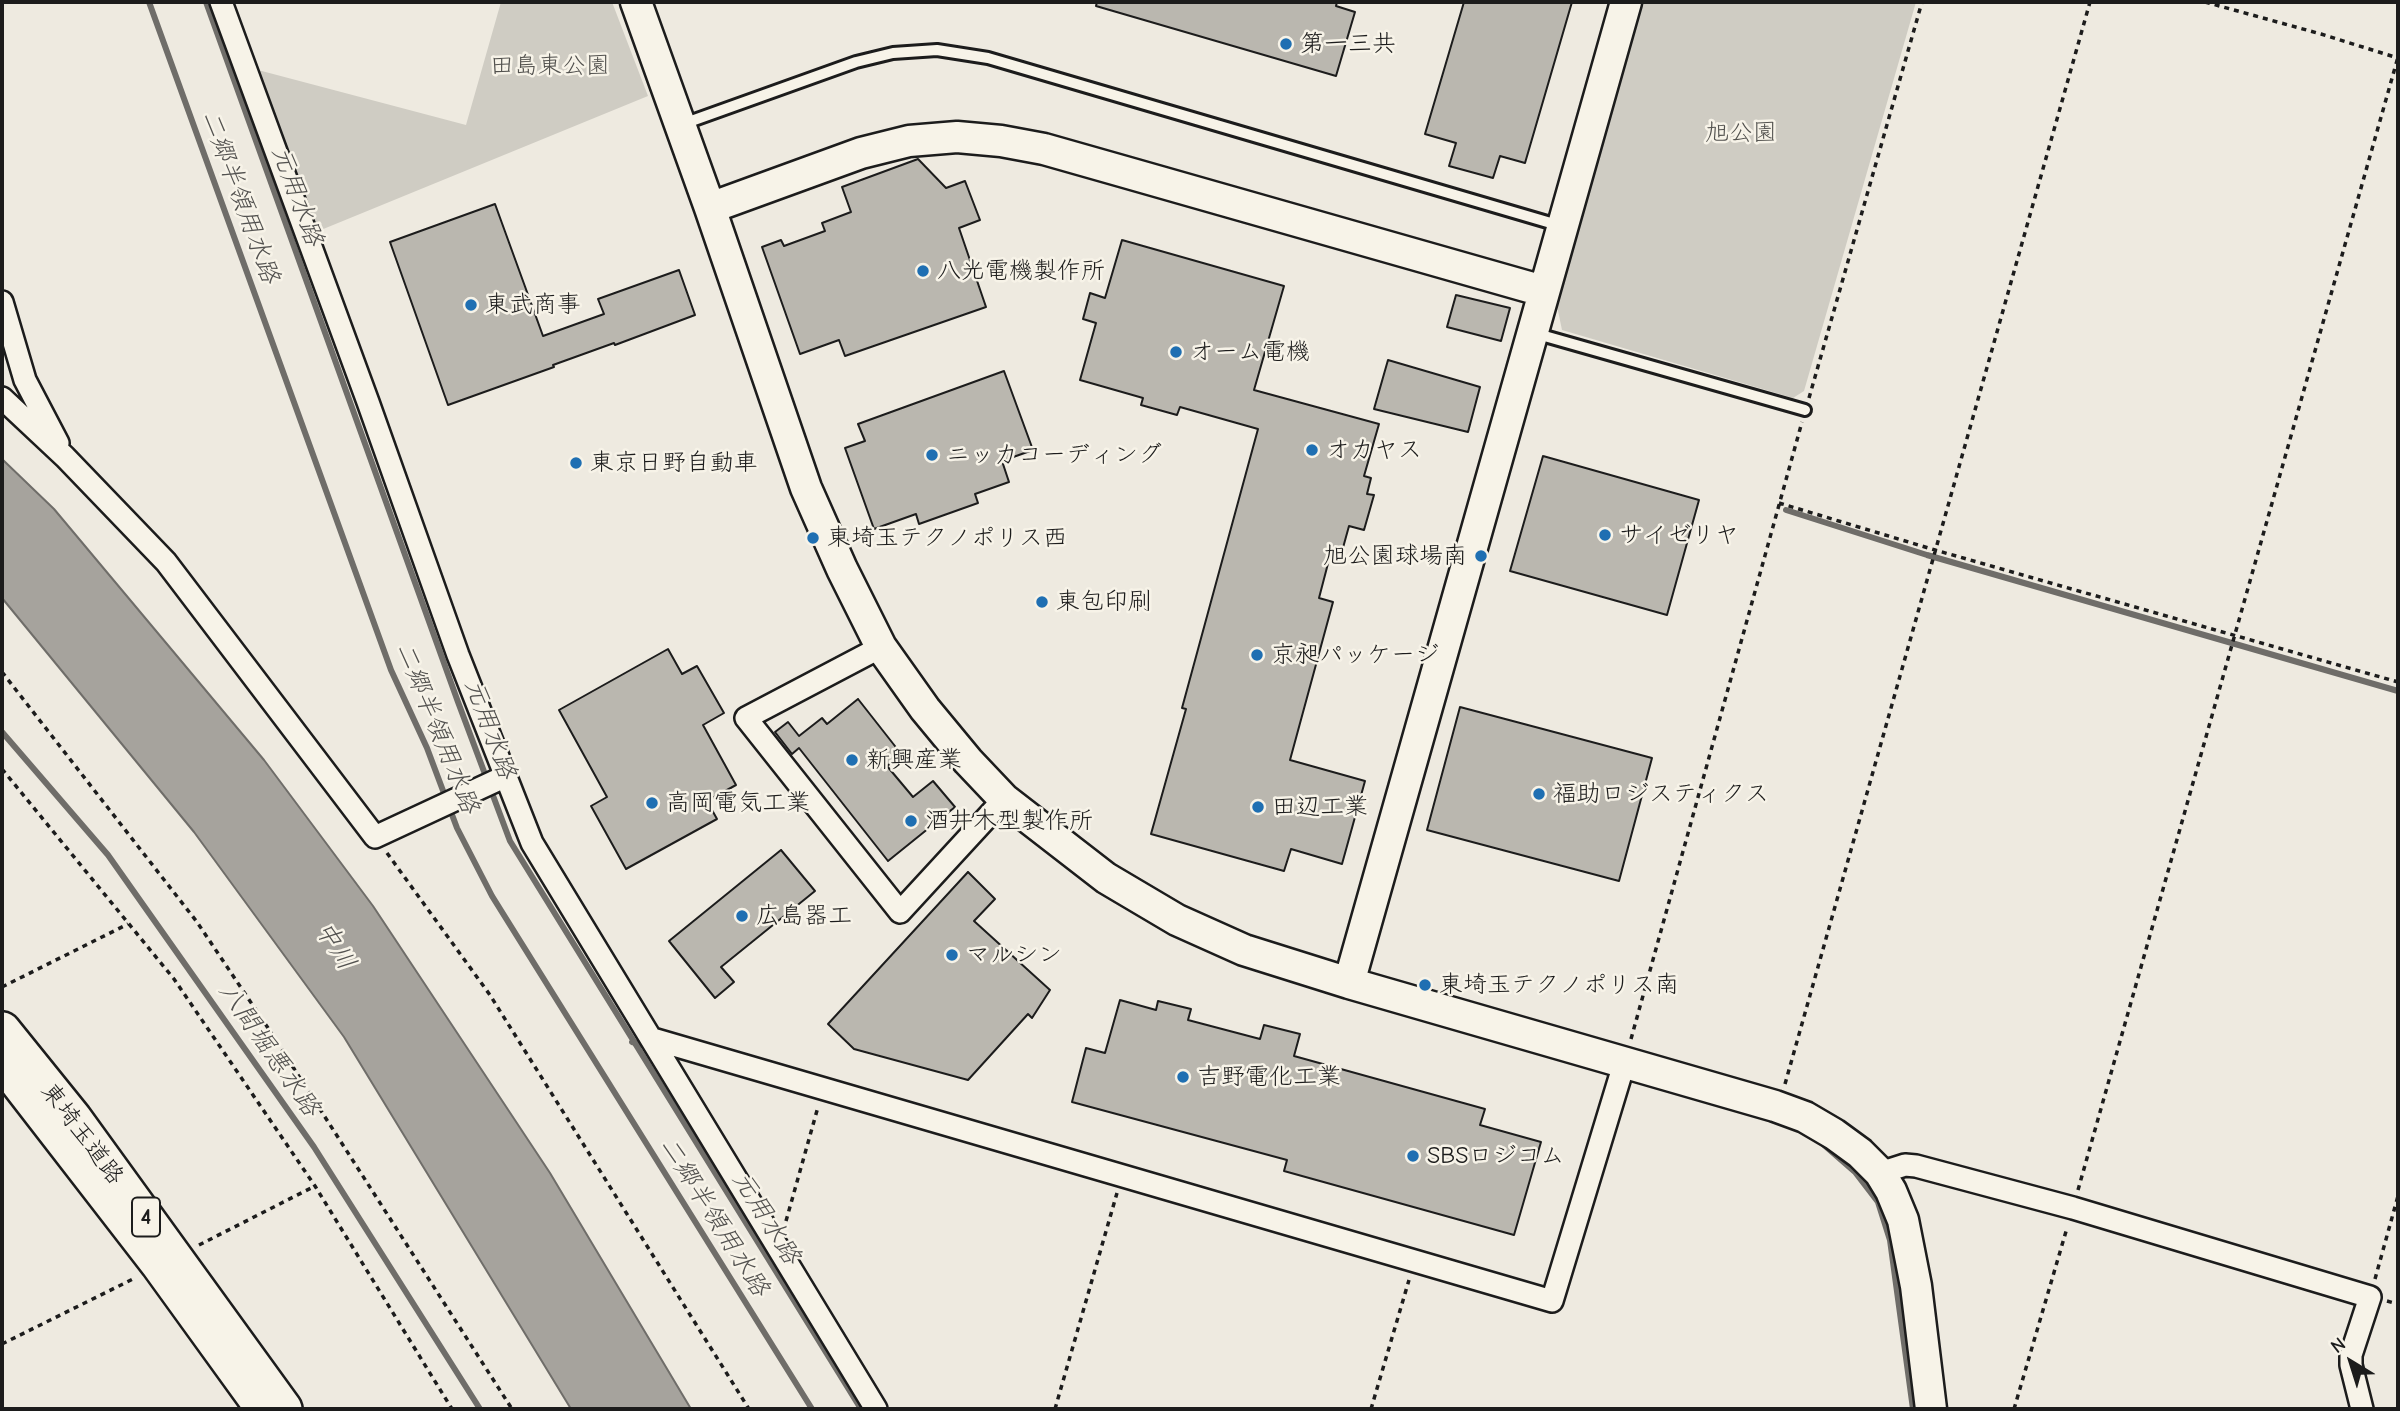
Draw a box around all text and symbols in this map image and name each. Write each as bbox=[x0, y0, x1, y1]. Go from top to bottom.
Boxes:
place label: 第一三共 bbox=[1300, 30, 1396, 58]
marker: 第一三共 bbox=[1278, 36, 1294, 52]
park label: 田島東公園 bbox=[490, 52, 610, 80]
water label: 二郷半領用水路 bbox=[194, 106, 286, 288]
park label: 旭公園 bbox=[1705, 119, 1777, 147]
water label: 元用水路 bbox=[265, 142, 329, 250]
place label: 八光電機製作所 bbox=[937, 257, 1105, 285]
marker: 八光電機製作所 bbox=[915, 263, 931, 279]
place label: 東武商事 bbox=[485, 291, 581, 319]
marker: 東武商事 bbox=[463, 297, 479, 313]
place label: オーム電機 bbox=[1190, 338, 1310, 366]
marker: オーム電機 bbox=[1168, 344, 1184, 360]
place label: オカヤス bbox=[1326, 436, 1422, 464]
place label: ニッカコーディング bbox=[946, 441, 1162, 469]
marker: オカヤス bbox=[1304, 442, 1320, 458]
marker: ニッカコーディング bbox=[924, 447, 940, 463]
place label: 東京日野自動車 bbox=[590, 449, 758, 477]
marker: 東京日野自動車 bbox=[568, 455, 584, 471]
place label: サイゼリヤ bbox=[1619, 521, 1739, 549]
place label: 東埼玉テクノポリス西 bbox=[827, 524, 1067, 552]
marker: サイゼリヤ bbox=[1597, 527, 1613, 543]
marker: 東埼玉テクノポリス西 bbox=[805, 530, 821, 546]
place label: 旭公園球場南 bbox=[1323, 542, 1467, 570]
marker: 旭公園球場南 bbox=[1473, 548, 1489, 564]
place label: 東包印刷 bbox=[1056, 588, 1152, 616]
marker: 東包印刷 bbox=[1034, 594, 1050, 610]
water label: 二郷半領用水路 bbox=[388, 638, 486, 818]
place label: 京昶パッケージ bbox=[1271, 641, 1439, 669]
marker: 京昶パッケージ bbox=[1249, 647, 1265, 663]
water label: 元用水路 bbox=[458, 675, 522, 783]
place label: 新興産業 bbox=[866, 746, 962, 774]
marker: 新興産業 bbox=[844, 752, 860, 768]
place label: 福助ロジスティクス bbox=[1553, 780, 1769, 808]
marker: 福助ロジスティクス bbox=[1531, 786, 1547, 802]
place label: 高岡電気工業 bbox=[666, 789, 810, 817]
place label: 田辺工業 bbox=[1272, 793, 1368, 821]
marker: 高岡電気工業 bbox=[644, 795, 660, 811]
marker: 田辺工業 bbox=[1250, 799, 1266, 815]
place label: 酒井木型製作所 bbox=[925, 807, 1093, 835]
marker: 酒井木型製作所 bbox=[903, 813, 919, 829]
place label: 広島器工 bbox=[756, 902, 852, 930]
marker: 広島器工 bbox=[734, 908, 750, 924]
water label: 中川 bbox=[308, 916, 362, 976]
place label: マルシン bbox=[966, 941, 1062, 969]
marker: マルシン bbox=[944, 947, 960, 963]
place label: 東埼玉テクノポリス南 bbox=[1439, 971, 1679, 999]
water label: 八間堀悪水路 bbox=[211, 977, 327, 1123]
marker: 東埼玉テクノポリス南 bbox=[1417, 977, 1433, 993]
place label: 吉野電化工業 bbox=[1197, 1063, 1341, 1091]
marker: 吉野電化工業 bbox=[1175, 1069, 1191, 1085]
street label: 東埼玉道路 bbox=[34, 1077, 130, 1191]
water label: 二郷半領用水路 bbox=[653, 1132, 775, 1302]
place label: SBSロジコム bbox=[1427, 1142, 1564, 1170]
marker: SBSロジコム bbox=[1405, 1148, 1421, 1164]
water label: 元用水路 bbox=[725, 1166, 807, 1270]
road number: 4 bbox=[132, 1198, 160, 1236]
north arrow bbox=[2316, 1327, 2386, 1397]
text: N bbox=[2326, 1333, 2350, 1358]

